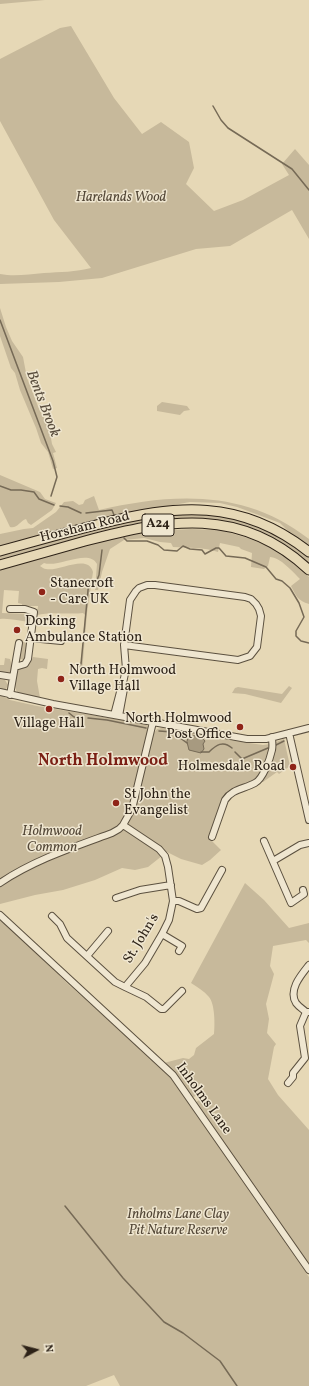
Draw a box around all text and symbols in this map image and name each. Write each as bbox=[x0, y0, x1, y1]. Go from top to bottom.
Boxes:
park label: Harelands Wood bbox=[76, 190, 166, 206]
water label: Bents Brook bbox=[21, 368, 63, 440]
street label: Horsham Road bbox=[38, 509, 132, 547]
road number: A24 bbox=[142, 514, 174, 536]
place label: Stanecroft - Care UK bbox=[50, 576, 114, 608]
marker: Stanecroft - Care UK bbox=[37, 587, 47, 597]
place label: Dorking Ambulance Station bbox=[25, 614, 142, 646]
marker: Dorking Ambulance Station bbox=[12, 625, 22, 635]
place label: North Holmwood Village Hall bbox=[69, 663, 176, 696]
marker: North Holmwood Village Hall bbox=[56, 674, 66, 684]
marker: Village Hall bbox=[44, 704, 54, 714]
place label: North Holmwood Post Office bbox=[125, 711, 232, 744]
place label: Village Hall bbox=[14, 716, 84, 732]
marker: North Holmwood Post Office bbox=[235, 722, 245, 732]
district label: North Holmwood bbox=[38, 752, 168, 772]
place label: Holmesdale Road bbox=[178, 759, 285, 775]
marker: Holmesdale Road bbox=[288, 762, 298, 772]
place label: St John the Evangelist bbox=[124, 787, 191, 820]
marker: St John the Evangelist bbox=[111, 798, 121, 808]
park label: Holmwood Common bbox=[22, 824, 82, 856]
street label: St. John's bbox=[121, 911, 163, 967]
street label: Inholms Lane bbox=[171, 1060, 235, 1138]
park label: Inholms Lane Clay Pit Nature Reserve bbox=[127, 1207, 229, 1240]
north arrow bbox=[16, 1330, 56, 1370]
text: N bbox=[40, 1344, 56, 1353]

